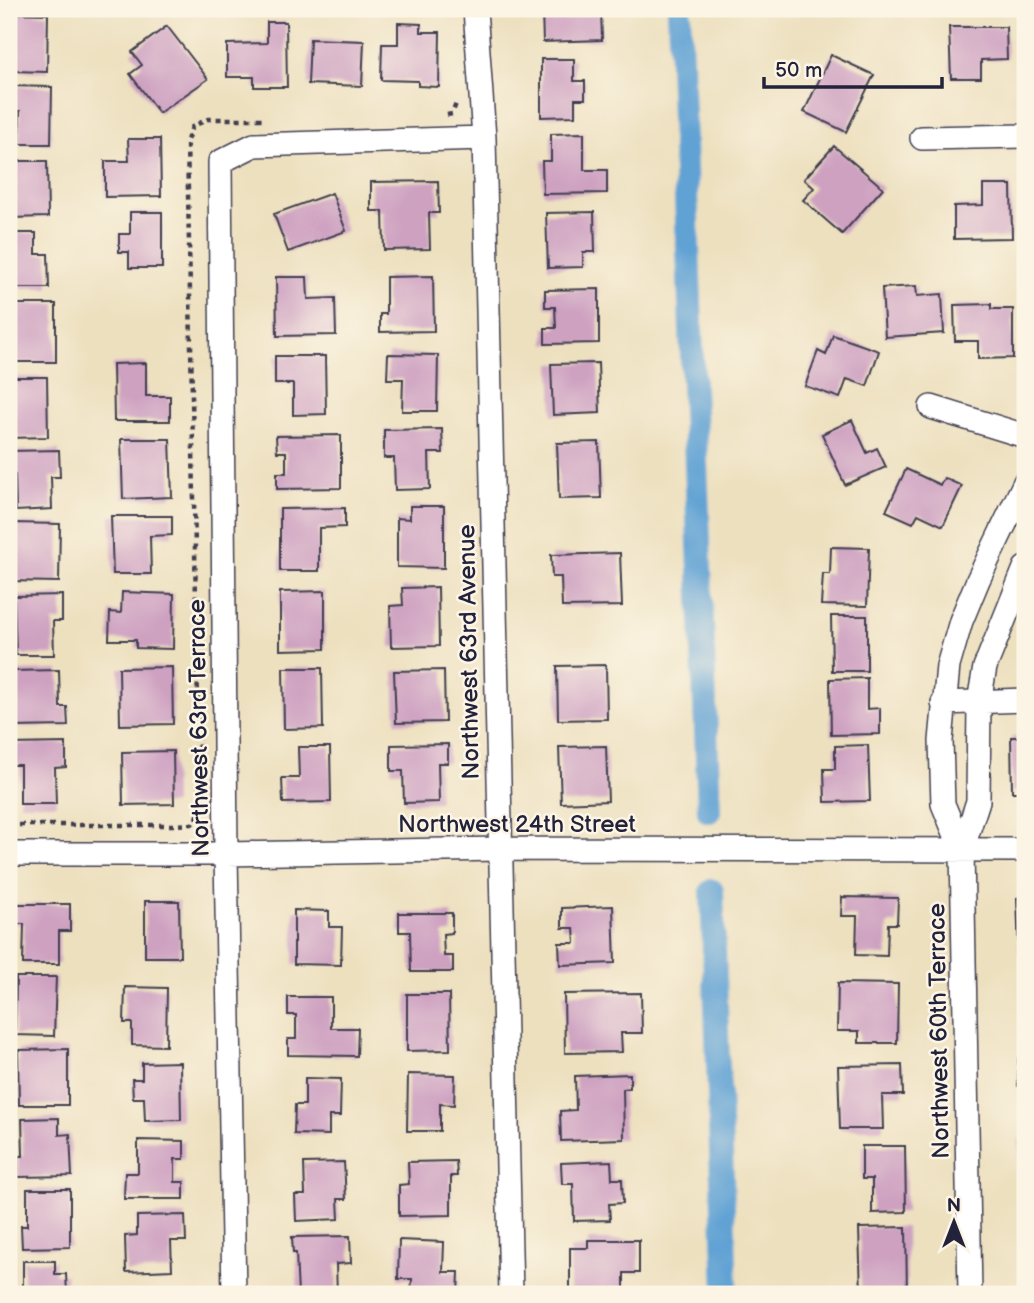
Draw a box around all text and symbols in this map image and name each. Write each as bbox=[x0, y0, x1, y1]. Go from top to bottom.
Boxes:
scale bar bbox=[764, 46, 943, 90]
text: 50 m bbox=[775, 58, 822, 83]
street label: Northwest 63rd Avenue bbox=[452, 524, 486, 780]
street label: Northwest 63rd Terrace bbox=[182, 599, 216, 857]
street label: Northwest 24th Street bbox=[398, 810, 637, 839]
street label: Northwest 60th Terrace bbox=[922, 903, 956, 1159]
north arrow bbox=[918, 1188, 988, 1258]
text: N bbox=[947, 1195, 961, 1218]

